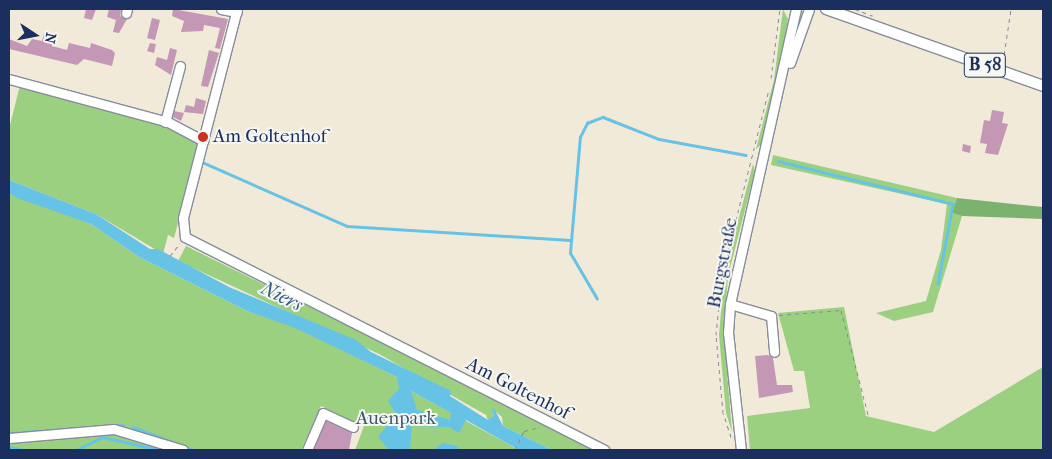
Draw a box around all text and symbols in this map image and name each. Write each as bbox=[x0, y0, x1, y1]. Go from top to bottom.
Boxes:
north arrow bbox=[10, 10, 60, 60]
text: N bbox=[41, 31, 60, 45]
road number: B 58 bbox=[964, 50, 1006, 80]
place label: Am Goltenhof bbox=[213, 126, 327, 148]
marker: Am Goltenhof bbox=[197, 131, 209, 143]
street label: Burgstraße bbox=[703, 216, 743, 310]
water label: Niers bbox=[257, 276, 307, 316]
street label: Am Goltenhof bbox=[462, 353, 574, 425]
park label: Auenpark bbox=[356, 408, 436, 430]

